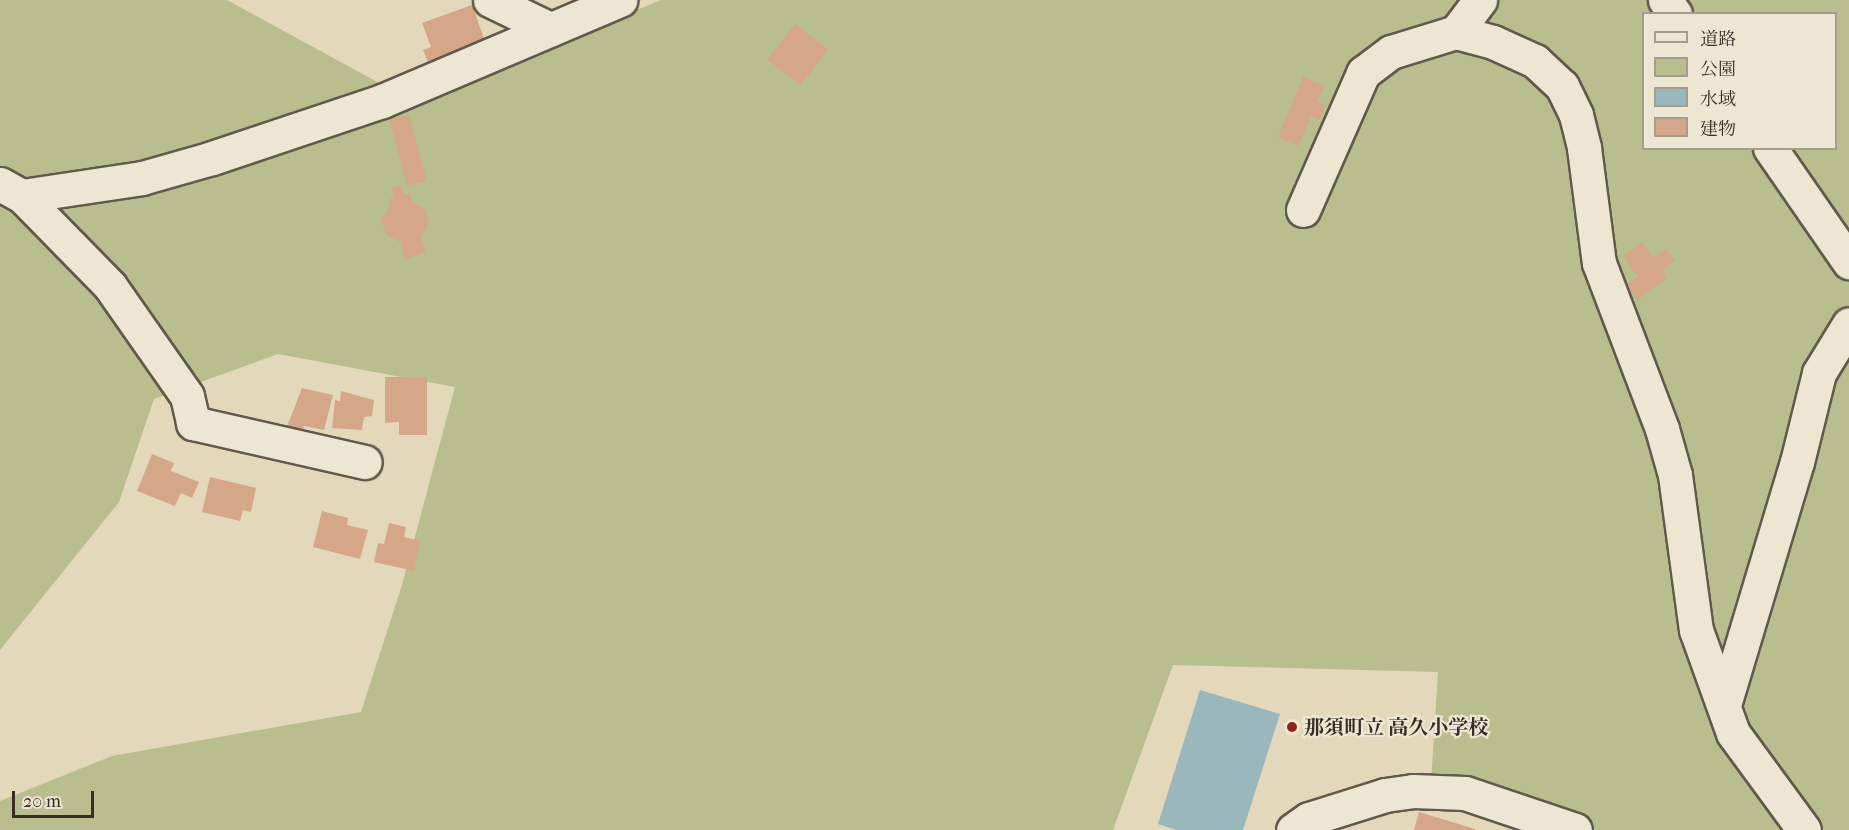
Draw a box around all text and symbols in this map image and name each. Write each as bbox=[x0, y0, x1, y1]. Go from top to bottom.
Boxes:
legend bbox=[1642, 12, 1837, 150]
text: 道路 bbox=[1700, 29, 1736, 50]
text: 公園 bbox=[1700, 59, 1736, 80]
text: 水域 bbox=[1700, 89, 1736, 110]
text: 建物 bbox=[1700, 119, 1736, 140]
place label: 那須町立 高久小学校 bbox=[1304, 715, 1488, 739]
marker: 那須町立 高久小学校 bbox=[1285, 720, 1299, 734]
scale bar bbox=[15, 779, 98, 817]
text: 20 m bbox=[23, 791, 61, 812]

